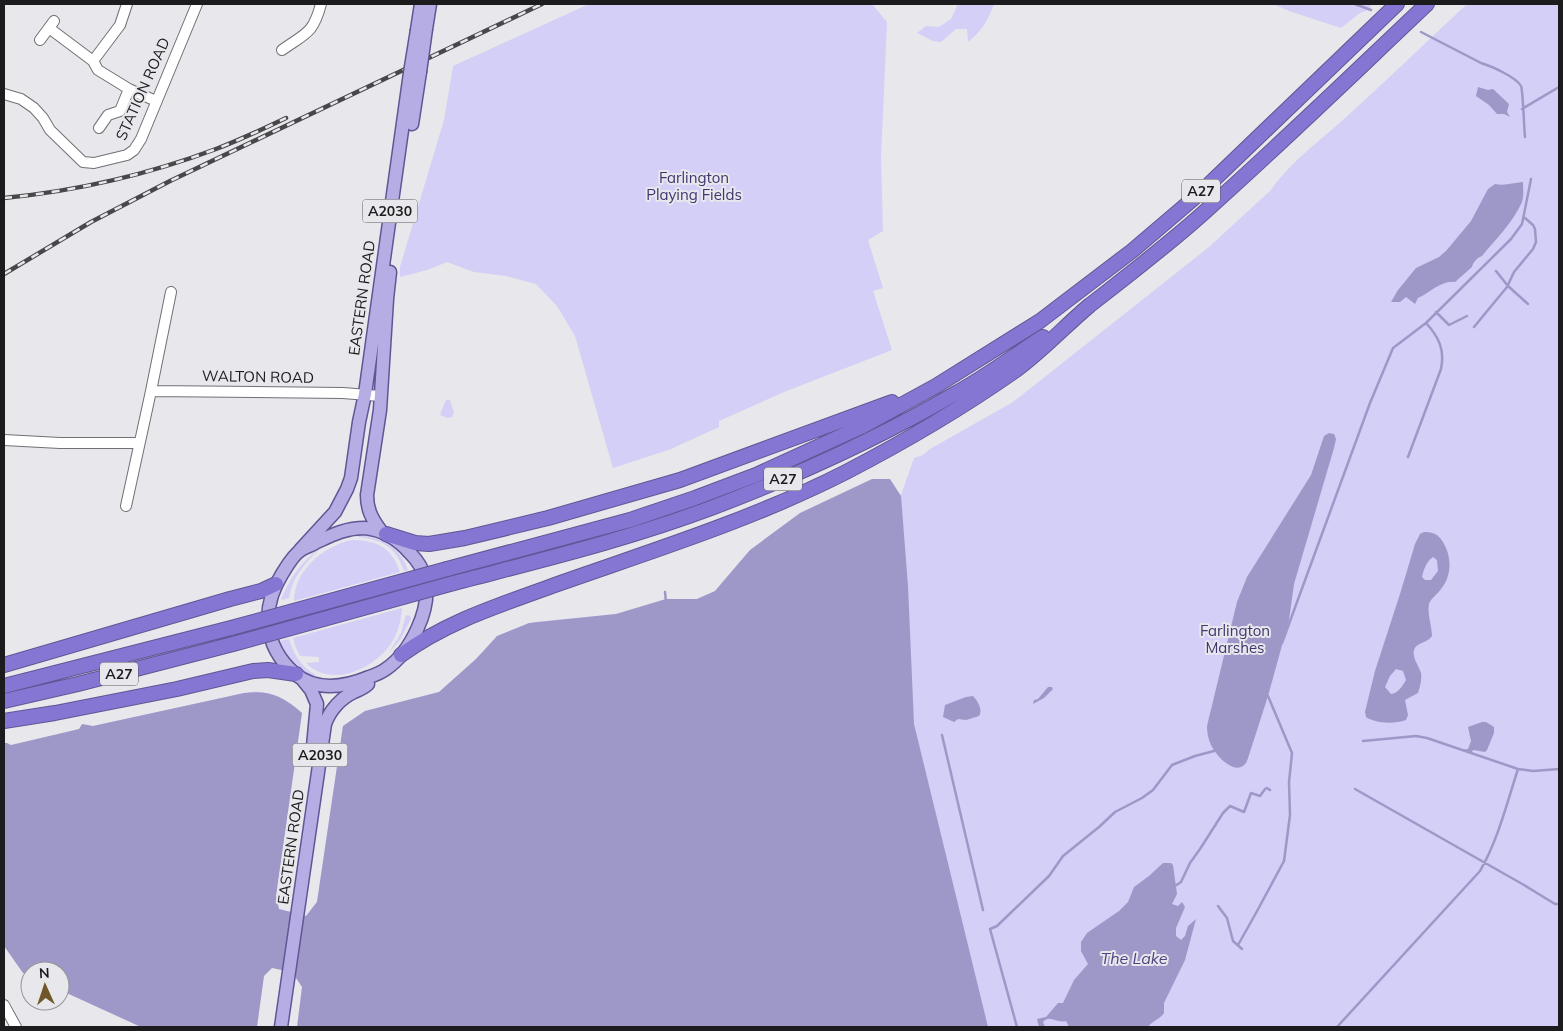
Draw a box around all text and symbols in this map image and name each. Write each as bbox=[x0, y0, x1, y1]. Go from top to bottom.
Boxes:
street label: STATION ROAD bbox=[111, 34, 174, 143]
park label: Farlington Playing Fields bbox=[646, 168, 742, 204]
road number: A27 bbox=[1182, 180, 1220, 202]
road number: A2030 bbox=[362, 200, 418, 222]
street label: EASTERN ROAD bbox=[344, 239, 379, 357]
street label: WALTON ROAD bbox=[202, 366, 314, 387]
road number: A27 bbox=[764, 468, 802, 490]
park label: Farlington Marshes bbox=[1200, 621, 1270, 657]
road number: A27 bbox=[100, 662, 138, 686]
road number: A2030 bbox=[292, 744, 348, 766]
street label: EASTERN ROAD bbox=[273, 788, 308, 906]
water label: The Lake bbox=[1101, 948, 1168, 968]
north arrow bbox=[20, 961, 70, 1011]
text: N bbox=[39, 964, 50, 982]

